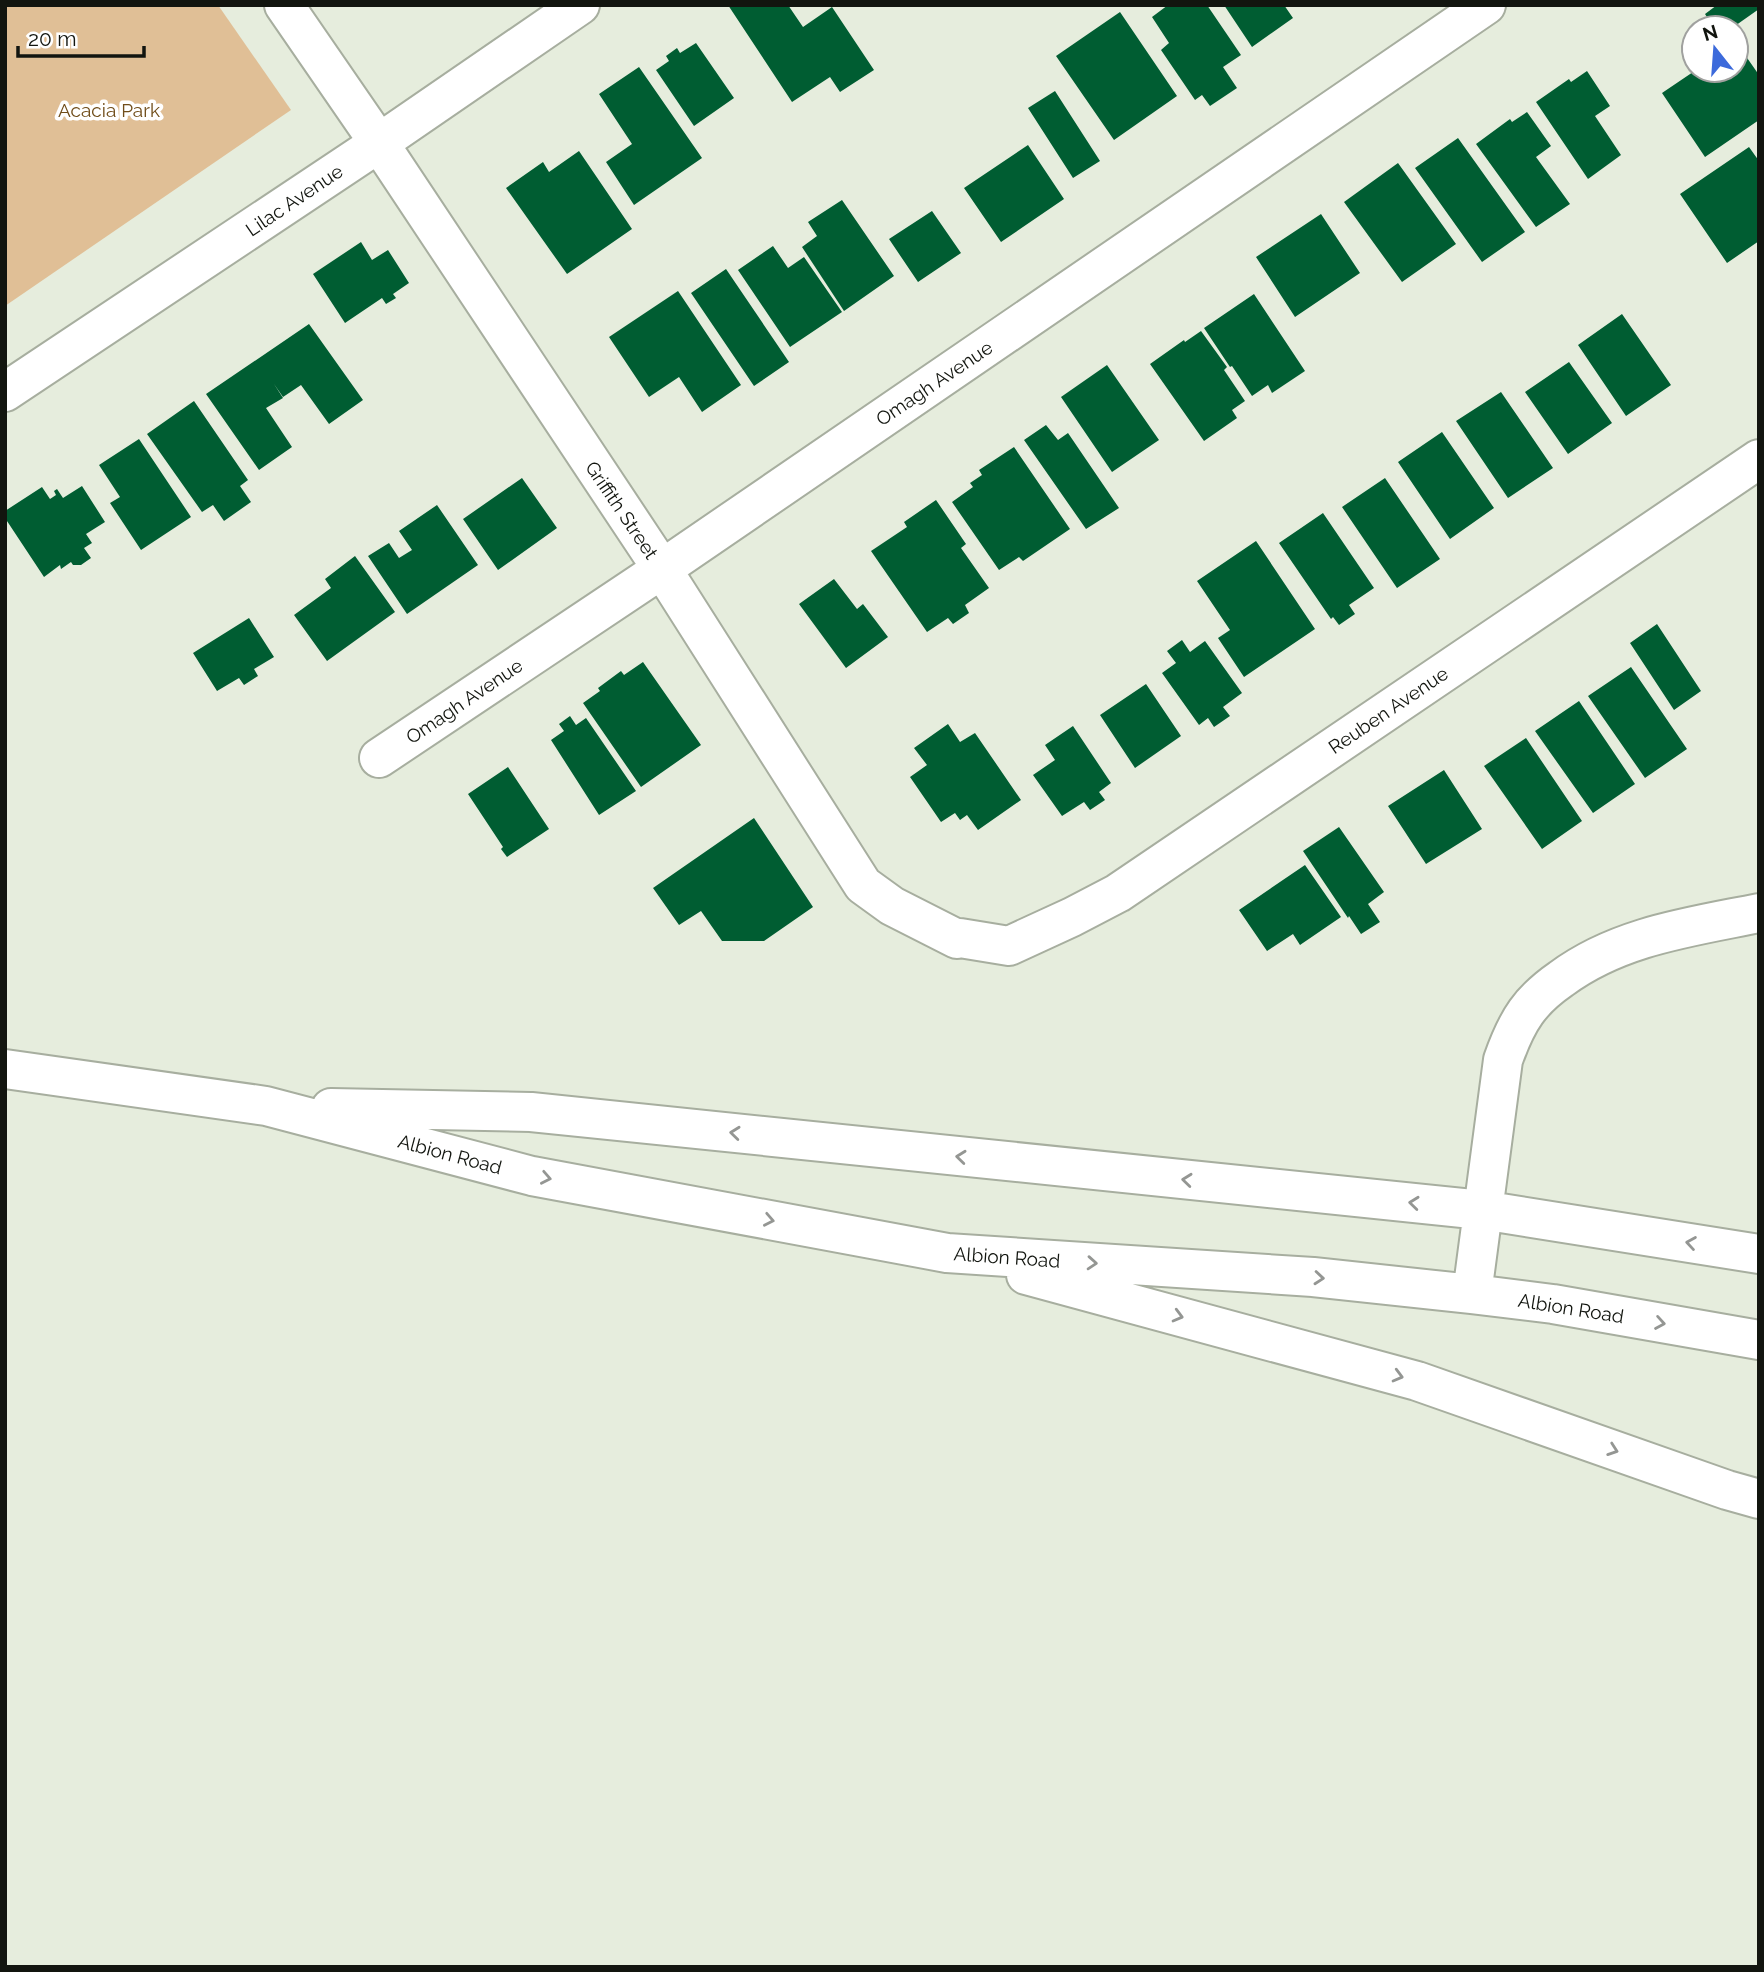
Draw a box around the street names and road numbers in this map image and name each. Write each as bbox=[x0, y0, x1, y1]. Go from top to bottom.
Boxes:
street label: Lilac Avenue bbox=[241, 160, 347, 240]
street label: Omagh Avenue bbox=[872, 336, 996, 430]
street label: Griffith Street bbox=[581, 457, 663, 564]
street label: Omagh Avenue bbox=[402, 654, 526, 748]
street label: Reuben Avenue bbox=[1324, 662, 1452, 758]
street label: Albion Road bbox=[396, 1130, 504, 1178]
street label: Albion Road bbox=[953, 1242, 1061, 1272]
street label: Albion Road bbox=[1517, 1289, 1625, 1327]

